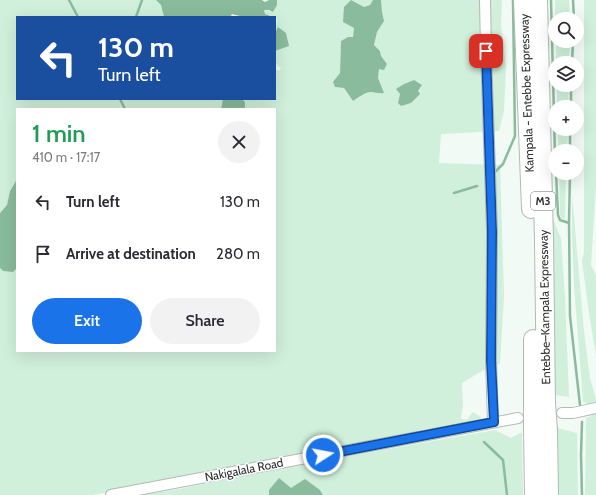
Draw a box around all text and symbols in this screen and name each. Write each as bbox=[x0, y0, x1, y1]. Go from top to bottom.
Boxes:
map controls bbox=[548, 12, 584, 180]
button: search bbox=[548, 12, 584, 48]
street label: Kampala - Entebbe Expressway bbox=[516, 13, 537, 173]
text: 130 m bbox=[98, 30, 174, 64]
icon: left bbox=[32, 32, 84, 84]
pin bbox=[469, 34, 503, 68]
icon: arrive bbox=[475, 40, 497, 62]
button: layers bbox=[548, 56, 584, 92]
text: Turn left bbox=[98, 64, 161, 86]
button: + bbox=[548, 100, 584, 136]
text: 1 min bbox=[32, 119, 86, 148]
button: close bbox=[218, 121, 260, 163]
button: − bbox=[548, 144, 584, 180]
text: 410 m · 17:17 bbox=[32, 149, 100, 165]
icon: left bbox=[32, 191, 54, 213]
road number: M3 bbox=[531, 192, 555, 210]
text: Turn left bbox=[66, 193, 120, 211]
text: 130 m bbox=[220, 193, 260, 211]
street label: Entebbe–Kampala Expressway bbox=[536, 229, 553, 385]
icon: arrive bbox=[32, 243, 54, 265]
text: Arrive at destination bbox=[66, 245, 196, 263]
text: 280 m bbox=[216, 245, 260, 263]
button: Exit bbox=[32, 298, 142, 344]
button: Share bbox=[150, 298, 260, 344]
position arrow bbox=[302, 434, 344, 476]
street label: Nakigalala Road bbox=[203, 455, 284, 484]

